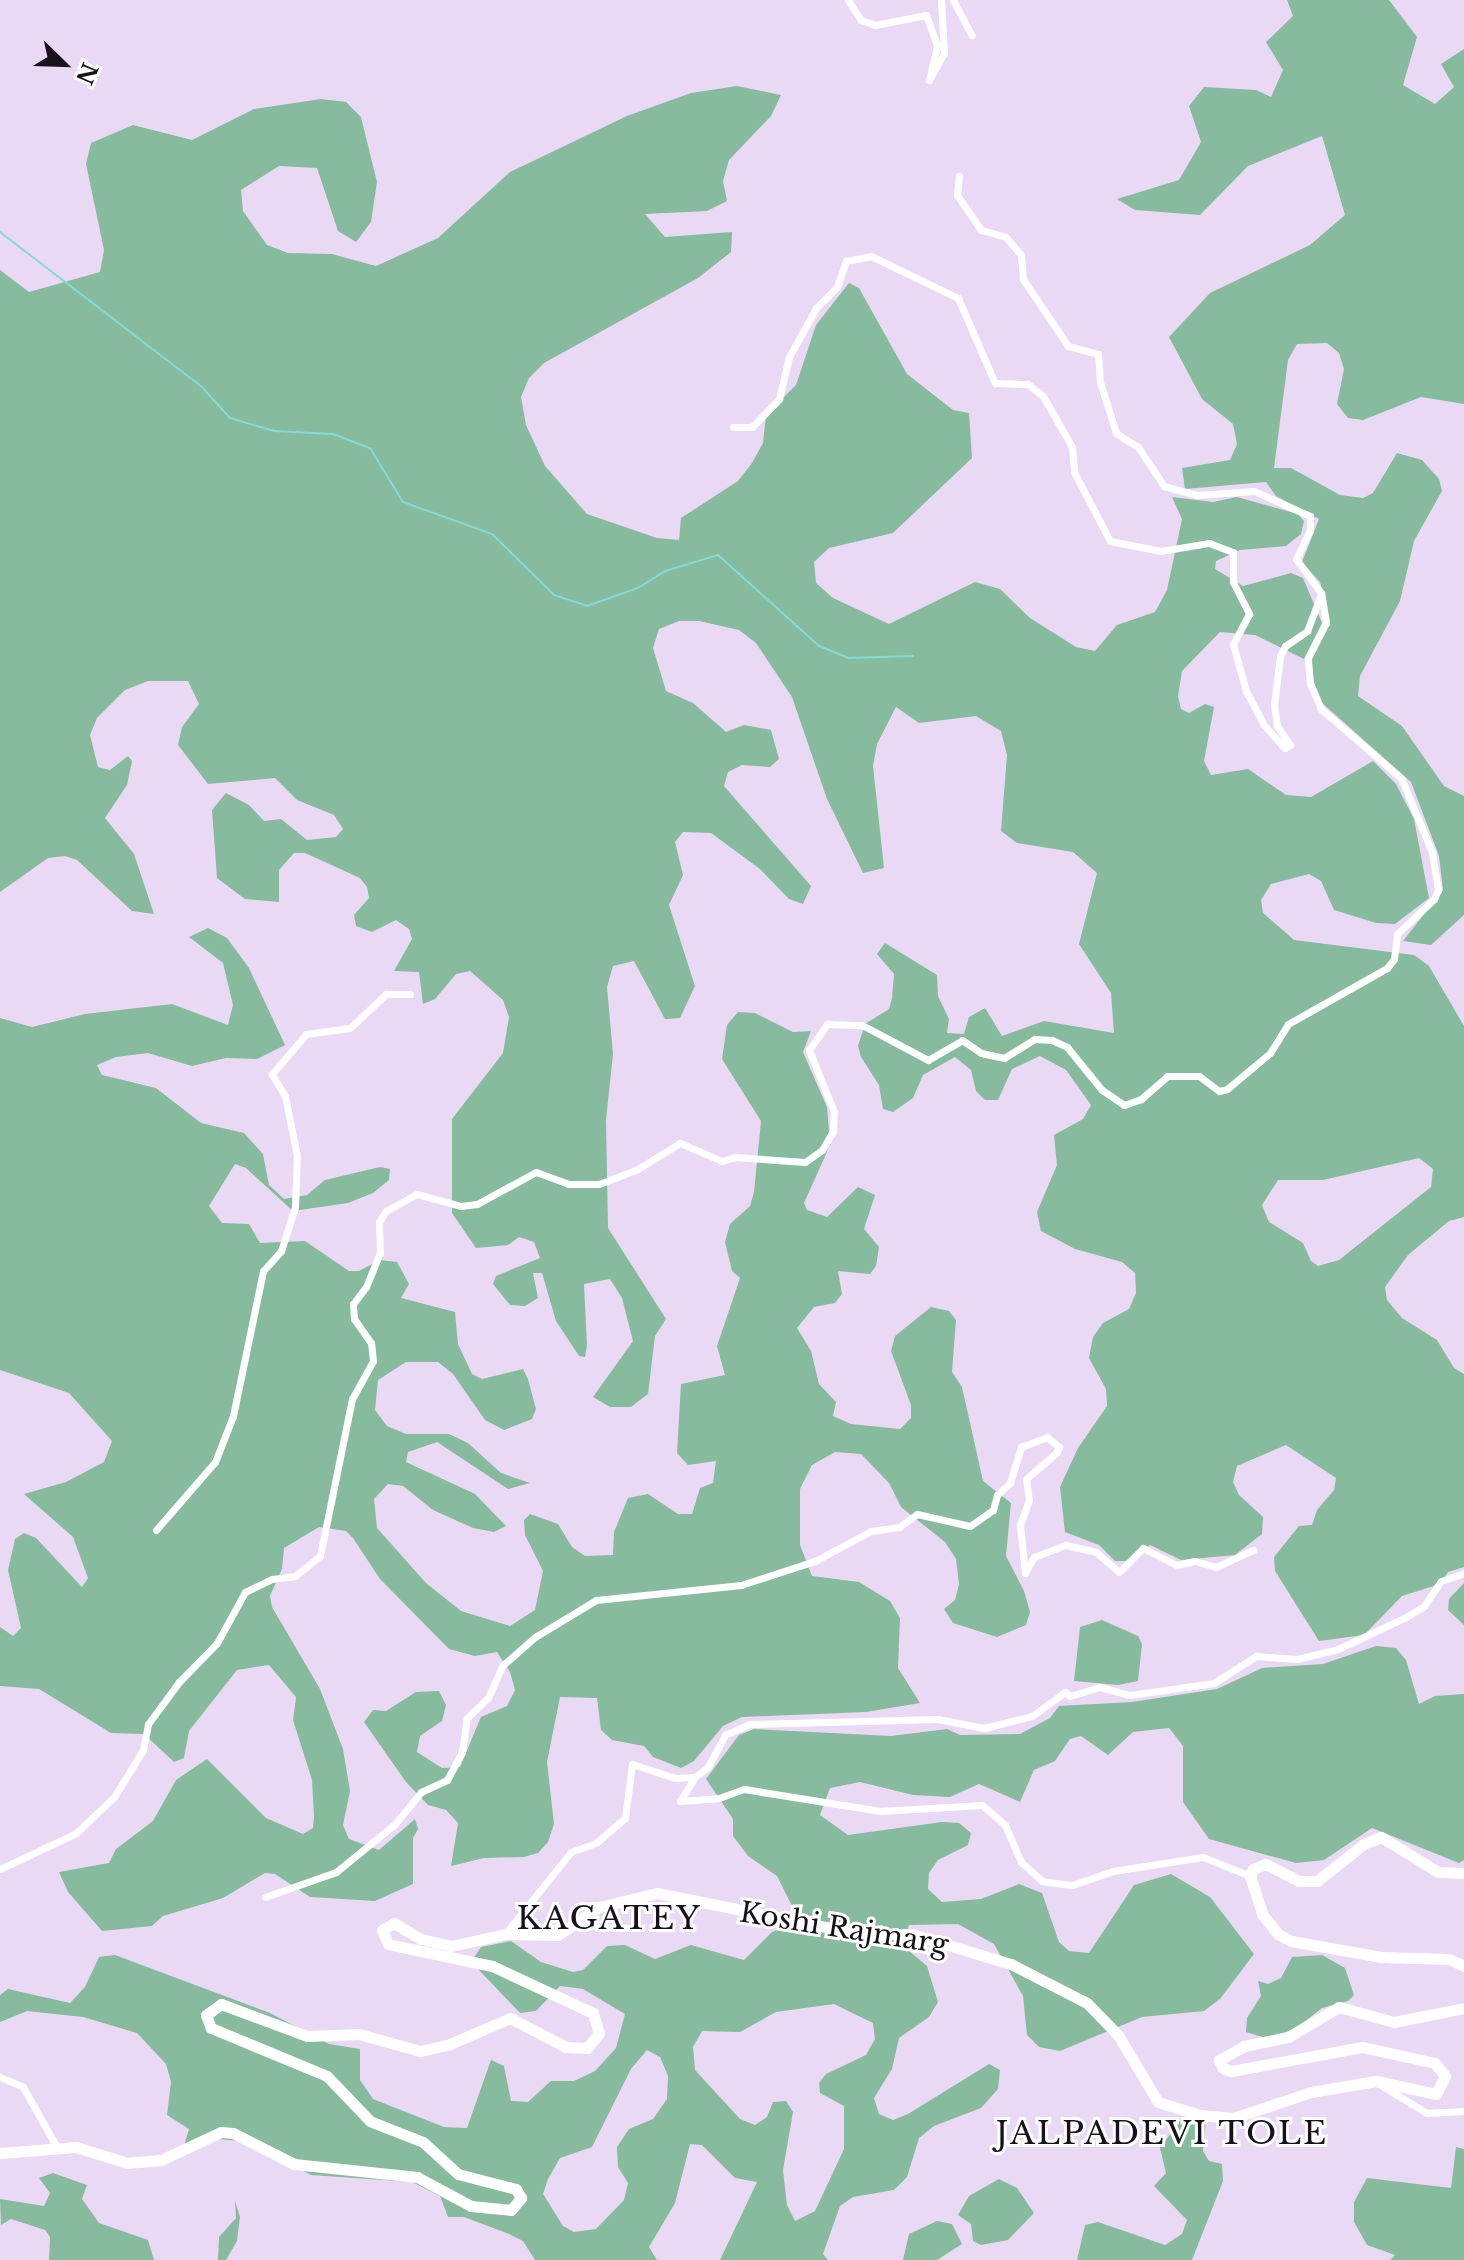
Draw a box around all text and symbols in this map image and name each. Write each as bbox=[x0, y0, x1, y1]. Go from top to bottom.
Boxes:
north arrow bbox=[24, 24, 104, 104]
text: N bbox=[70, 59, 103, 88]
street label: Koshi Rajmarg bbox=[737, 1896, 951, 1962]
district label: KAGATEY bbox=[516, 1899, 702, 1937]
district label: JALPADEVI TOLE bbox=[995, 2114, 1329, 2152]

